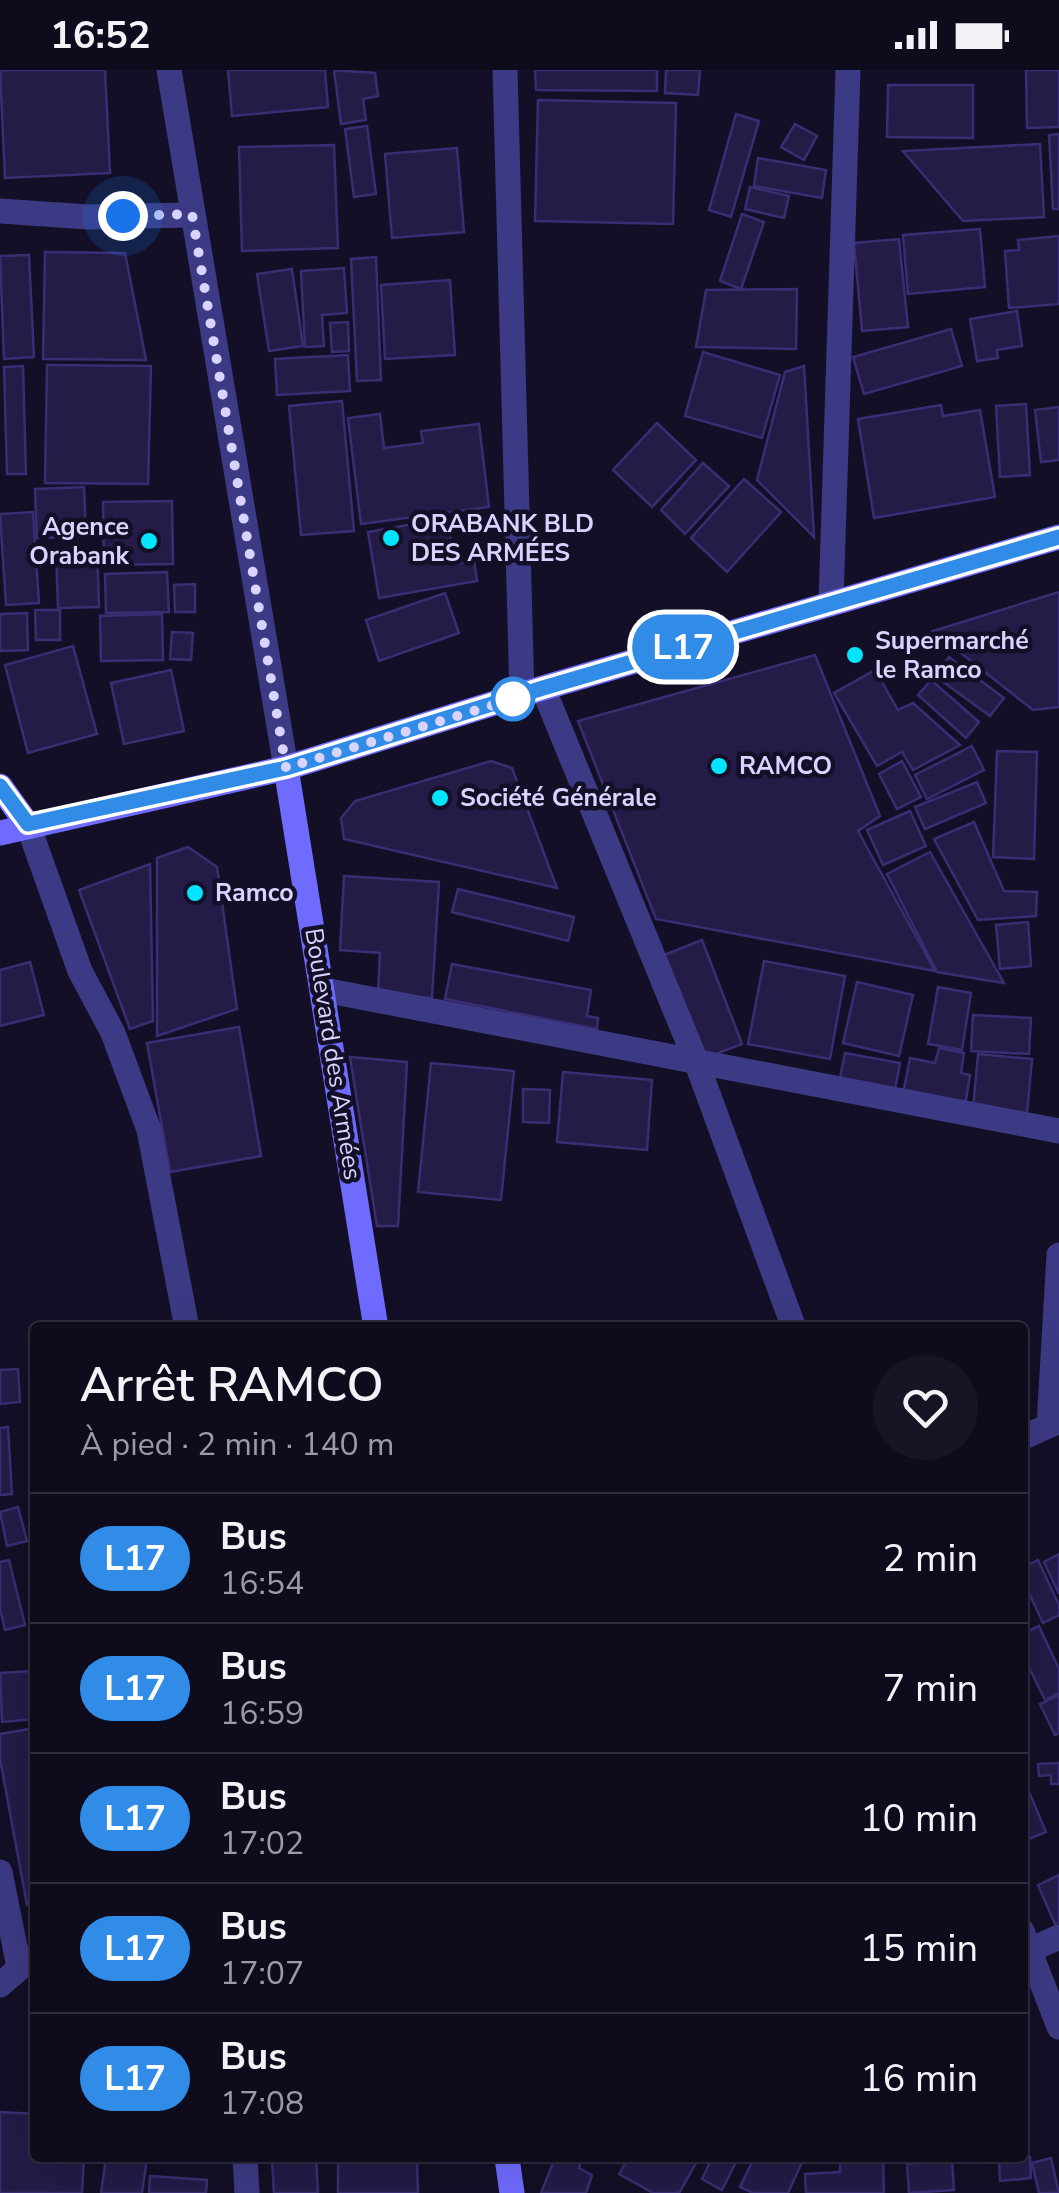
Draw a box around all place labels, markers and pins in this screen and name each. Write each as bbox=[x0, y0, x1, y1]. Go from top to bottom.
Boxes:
place label: ORABANK BLD DES ARMÉES bbox=[411, 507, 594, 570]
place label: Agence Orabank bbox=[29, 510, 130, 573]
marker: ORABANK BLD DES ARMÉES bbox=[380, 527, 402, 549]
marker: Agence Orabank bbox=[138, 530, 160, 552]
place label: Supermarché le Ramco bbox=[875, 624, 1029, 687]
marker: Supermarché le Ramco bbox=[844, 644, 866, 666]
unlabelled marker bbox=[492, 678, 534, 720]
place label: RAMCO bbox=[739, 749, 832, 783]
marker: RAMCO bbox=[708, 755, 730, 777]
place label: Société Générale bbox=[460, 781, 657, 815]
marker: Société Générale bbox=[429, 787, 451, 809]
place label: Ramco bbox=[215, 876, 294, 910]
marker: Ramco bbox=[184, 882, 206, 904]

